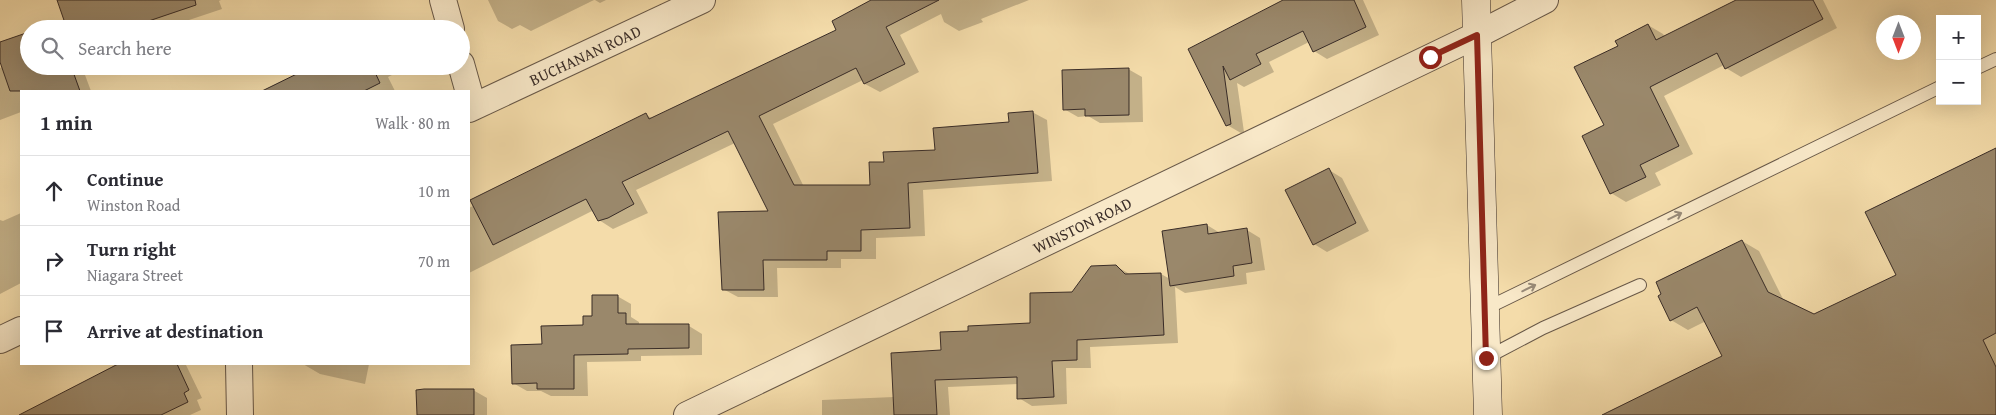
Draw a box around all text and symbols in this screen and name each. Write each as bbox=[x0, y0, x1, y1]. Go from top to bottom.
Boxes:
north arrow bbox=[1876, 15, 1921, 60]
map controls bbox=[1936, 15, 1981, 105]
button: + bbox=[1936, 15, 1981, 60]
street label: BUCHANAN ROAD bbox=[525, 19, 645, 91]
search box bbox=[20, 20, 470, 75]
icon: search bbox=[38, 34, 66, 62]
text: Search here bbox=[78, 34, 172, 62]
route start bbox=[1419, 46, 1442, 69]
button: − bbox=[1936, 60, 1981, 105]
text: 1 min bbox=[40, 107, 92, 138]
text: Walk · 80 m bbox=[375, 111, 450, 135]
text: Continue bbox=[87, 165, 164, 193]
icon: ahead bbox=[40, 177, 68, 205]
text: 10 m bbox=[418, 179, 450, 203]
street label: WINSTON ROAD bbox=[1028, 191, 1136, 259]
text: Winston Road bbox=[87, 193, 180, 217]
one-way arrow bbox=[1667, 211, 1682, 221]
text: Turn right bbox=[87, 235, 176, 263]
icon: right bbox=[40, 247, 68, 275]
text: 70 m bbox=[418, 249, 450, 273]
text: Niagara Street bbox=[87, 263, 183, 287]
one-way arrow bbox=[1521, 283, 1536, 292]
icon: arrive bbox=[40, 317, 68, 345]
text: Arrive at destination bbox=[87, 317, 263, 345]
route end bbox=[1475, 347, 1498, 370]

